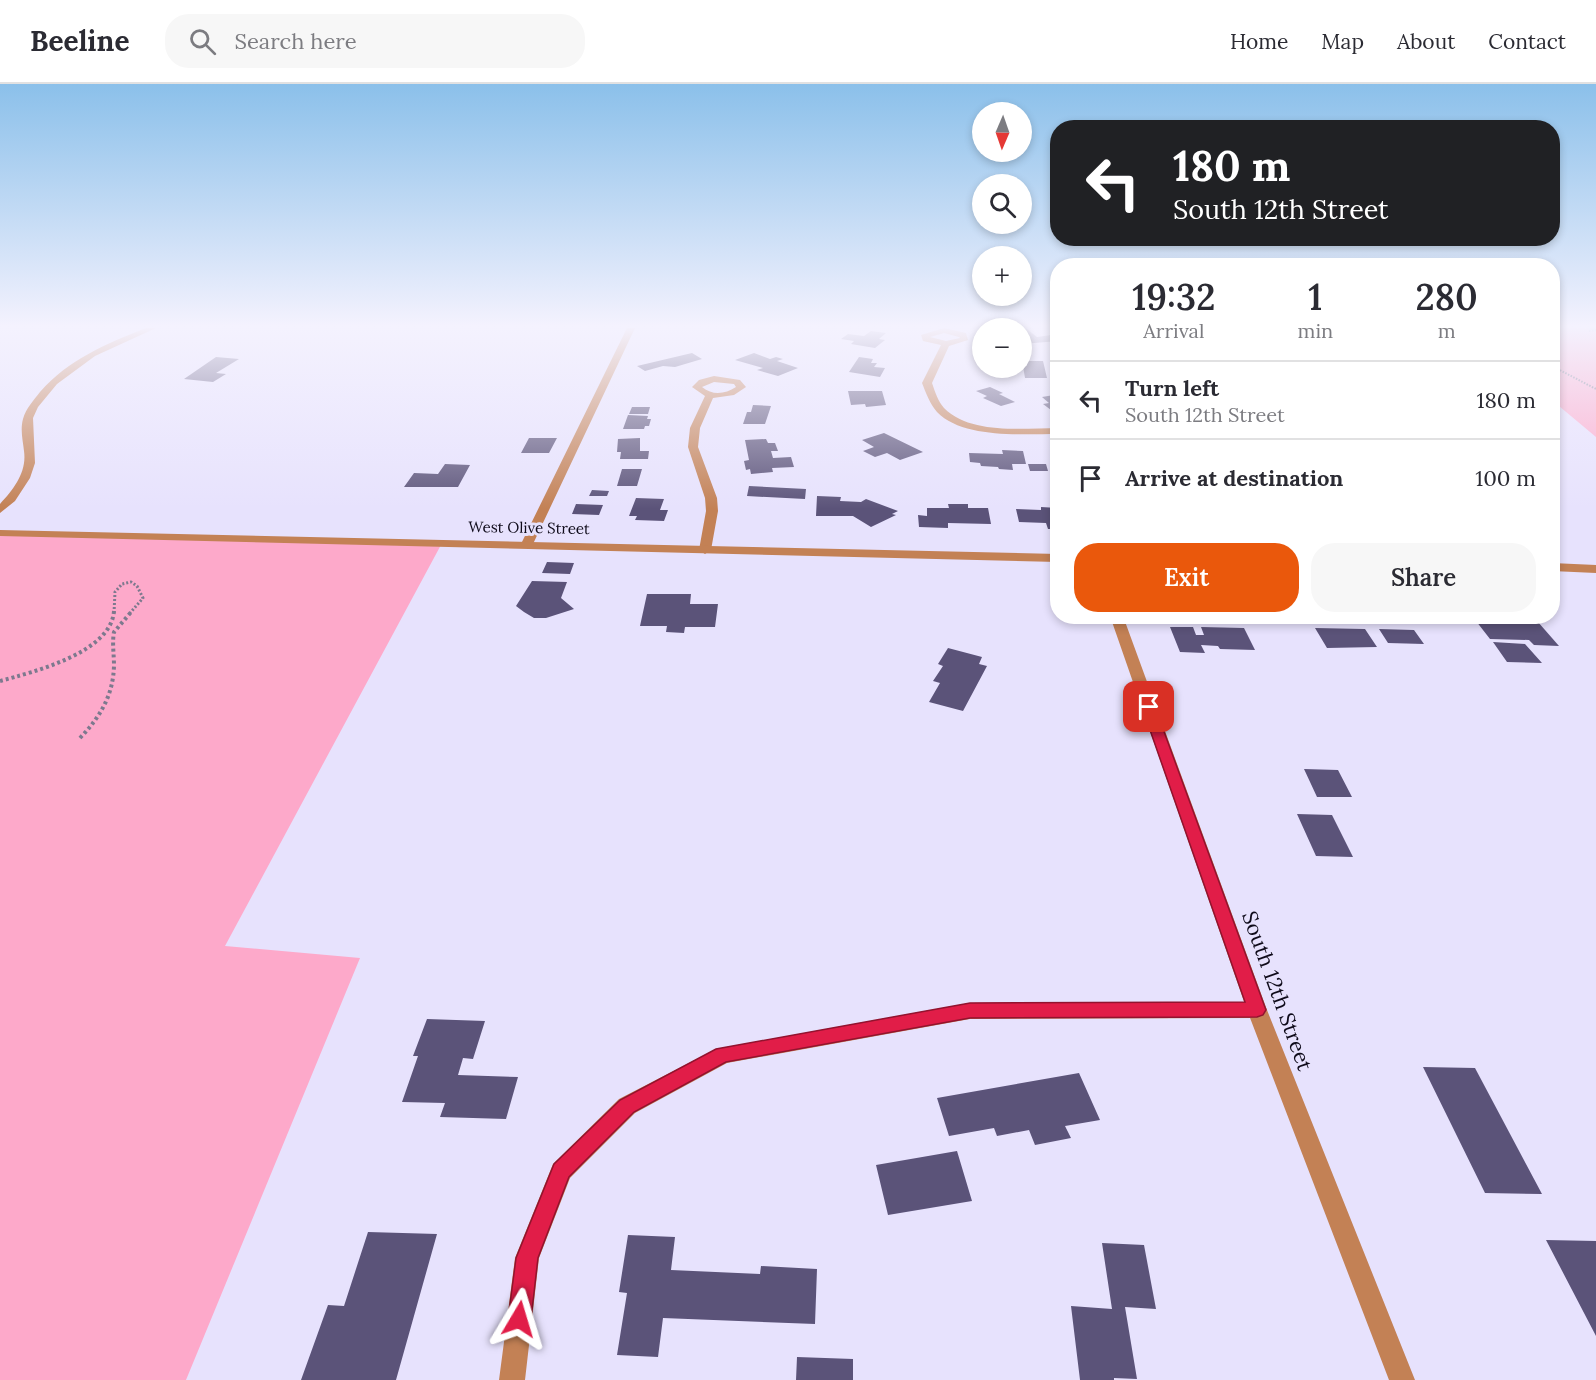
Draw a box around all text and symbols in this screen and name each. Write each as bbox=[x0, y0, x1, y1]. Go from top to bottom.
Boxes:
search box bbox=[165, 14, 585, 68]
text: Beeline bbox=[30, 23, 129, 59]
icon: search bbox=[186, 25, 219, 58]
text: Search here bbox=[234, 27, 357, 55]
text: Home bbox=[1230, 28, 1288, 55]
text: Map bbox=[1321, 28, 1364, 55]
text: About bbox=[1397, 28, 1455, 55]
text: Contact bbox=[1488, 28, 1566, 55]
north arrow bbox=[972, 102, 1032, 162]
map controls bbox=[972, 102, 1032, 378]
text: 180 m bbox=[1173, 139, 1290, 193]
icon: left bbox=[1074, 144, 1152, 222]
button: search bbox=[972, 174, 1032, 234]
text: South 12th Street bbox=[1173, 192, 1389, 226]
button: + bbox=[972, 246, 1032, 306]
text: 19:32 bbox=[1132, 274, 1215, 320]
text: 1 bbox=[1308, 274, 1322, 320]
text: 280 bbox=[1415, 274, 1478, 320]
button: − bbox=[972, 318, 1032, 378]
text: Arrival bbox=[1143, 318, 1204, 343]
text: min bbox=[1298, 318, 1333, 343]
text: m bbox=[1438, 318, 1456, 343]
text: Turn left bbox=[1125, 374, 1219, 402]
icon: left bbox=[1074, 384, 1107, 417]
text: 180 m bbox=[1477, 386, 1536, 414]
text: South 12th Street bbox=[1125, 402, 1285, 427]
icon: arrive bbox=[1074, 462, 1107, 495]
text: Arrive at destination bbox=[1125, 464, 1343, 492]
text: 100 m bbox=[1475, 464, 1536, 492]
street label: West Olive Street bbox=[468, 517, 590, 538]
button: Exit bbox=[1074, 543, 1299, 612]
button: Share bbox=[1311, 543, 1536, 612]
pin bbox=[1123, 681, 1174, 732]
icon: arrive bbox=[1132, 690, 1165, 723]
street label: South 12th Street bbox=[1236, 907, 1319, 1075]
position arrow bbox=[487, 1287, 551, 1351]

